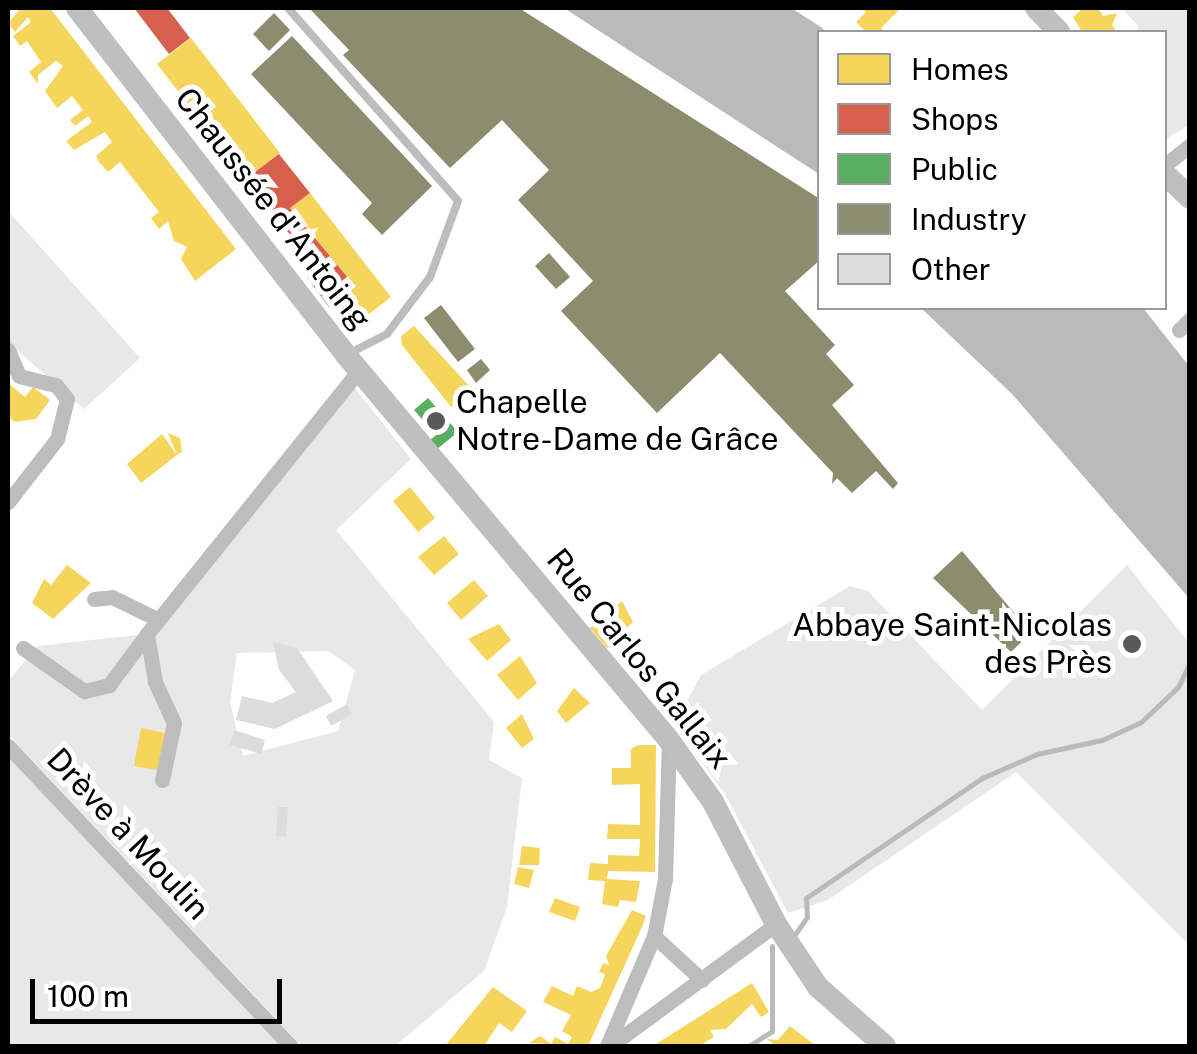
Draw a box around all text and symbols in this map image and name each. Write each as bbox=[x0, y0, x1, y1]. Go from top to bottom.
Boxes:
legend bbox=[817, 30, 1167, 310]
text: Homes bbox=[911, 51, 1009, 87]
street label: Chaussée d'Antoing bbox=[166, 80, 380, 338]
text: Shops bbox=[911, 101, 998, 137]
text: Public bbox=[911, 151, 998, 187]
text: Industry bbox=[911, 201, 1027, 237]
text: Other bbox=[911, 251, 991, 287]
place label: Chapelle Notre-Dame de Grâce bbox=[456, 384, 779, 459]
marker: Chapelle Notre-Dame de Grâce bbox=[425, 410, 447, 432]
street label: Rue Carlos Gallaix bbox=[538, 541, 740, 777]
place label: Abbaye Saint-Nicolas des Près bbox=[792, 607, 1112, 682]
marker: Abbaye Saint-Nicolas des Près bbox=[1121, 633, 1143, 655]
street label: Drève à Moulin bbox=[39, 740, 217, 928]
scale bar bbox=[35, 959, 288, 1021]
text: 100 m bbox=[47, 978, 129, 1014]

